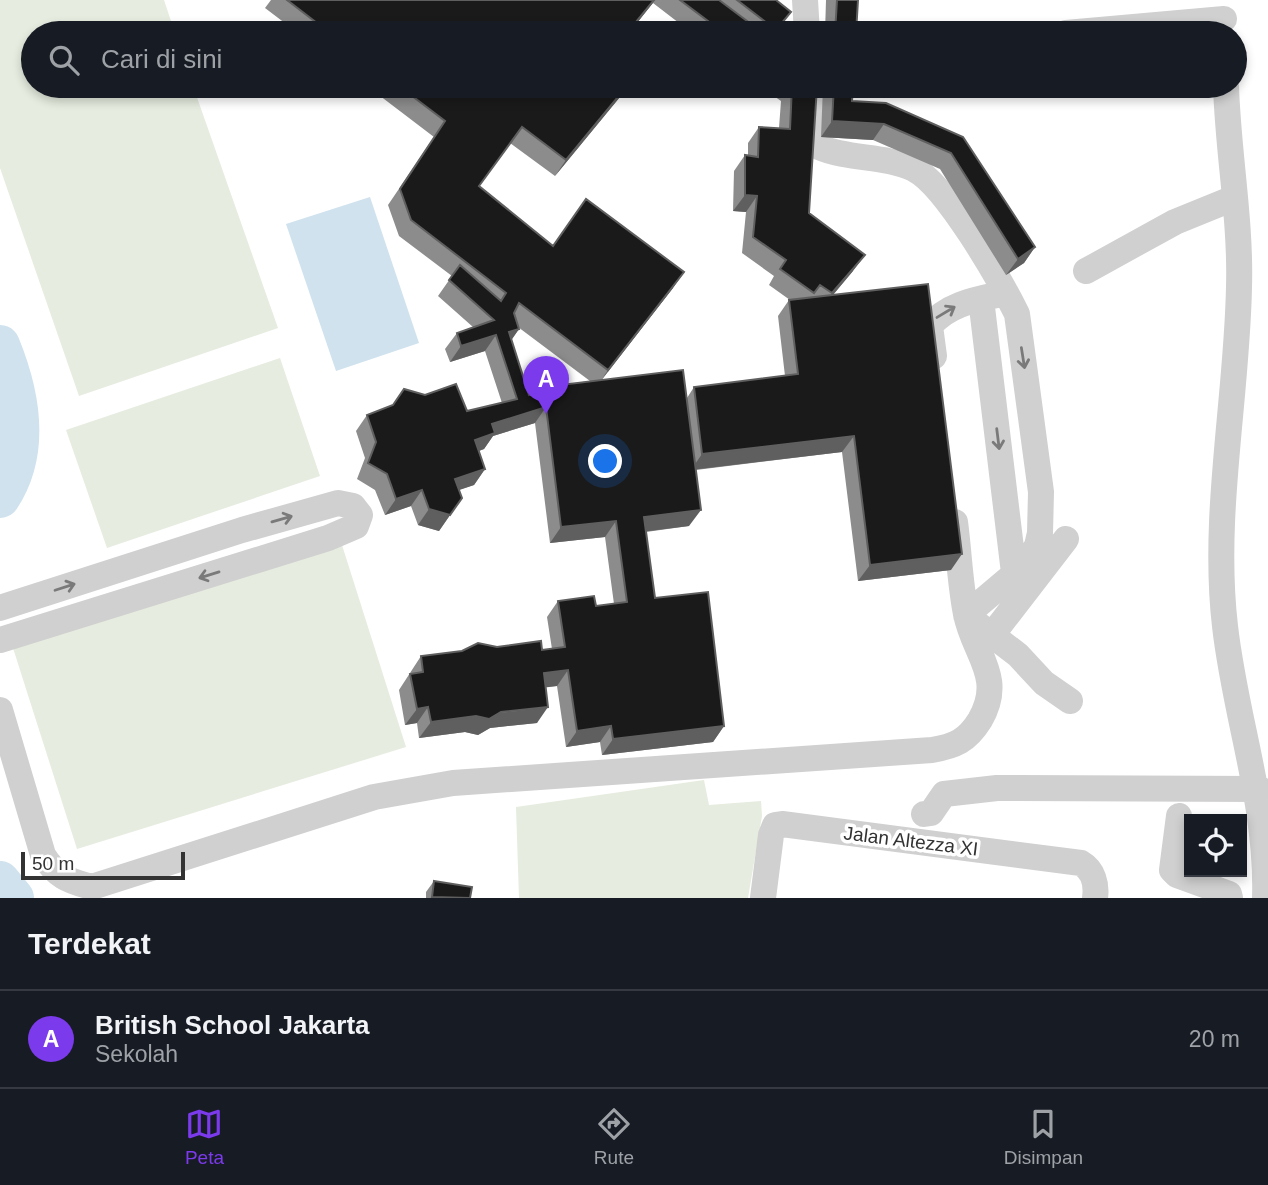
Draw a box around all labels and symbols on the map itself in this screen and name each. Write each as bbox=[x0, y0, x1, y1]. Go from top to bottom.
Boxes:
one-way arrow bbox=[935, 305, 955, 319]
one-way arrow bbox=[1017, 346, 1030, 369]
pin: A bbox=[523, 356, 569, 414]
one-way arrow bbox=[992, 428, 1005, 450]
your location bbox=[588, 444, 622, 478]
one-way arrow bbox=[270, 512, 293, 525]
one-way arrow bbox=[198, 569, 220, 582]
one-way arrow bbox=[54, 580, 76, 593]
street label: Jalan Altezza XI bbox=[843, 822, 979, 860]
scale bar bbox=[21, 849, 186, 881]

